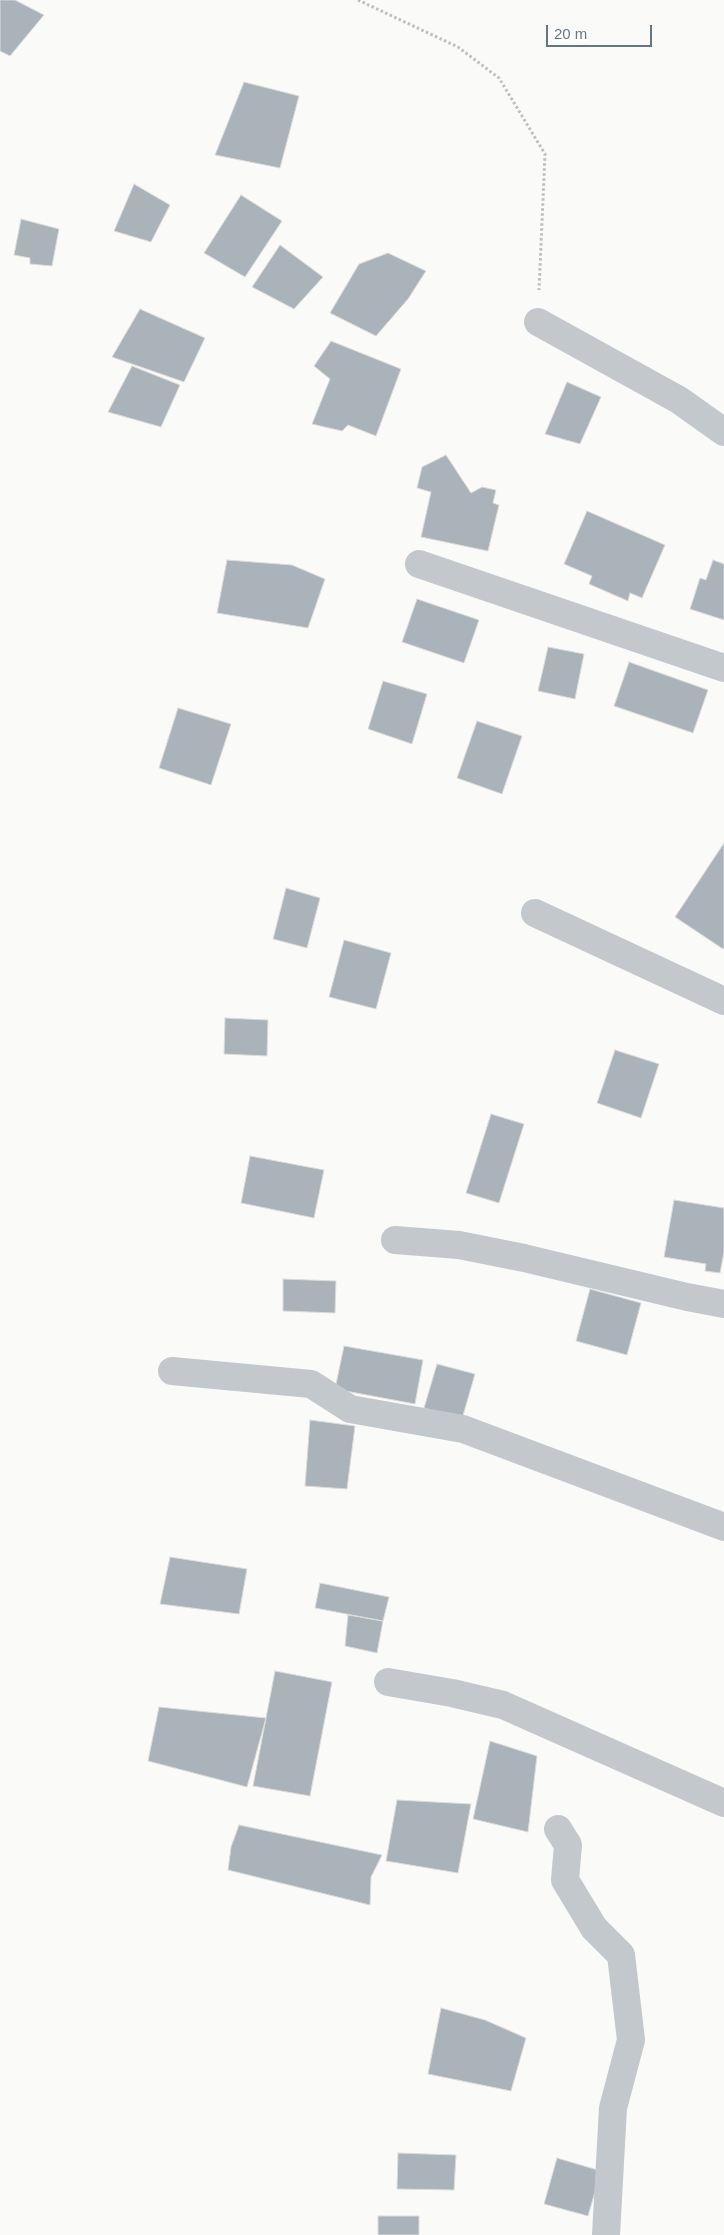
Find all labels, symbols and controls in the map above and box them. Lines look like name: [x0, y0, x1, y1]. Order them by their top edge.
scale bar: [549, 15, 655, 47]
text: 20 m: [554, 25, 587, 42]

